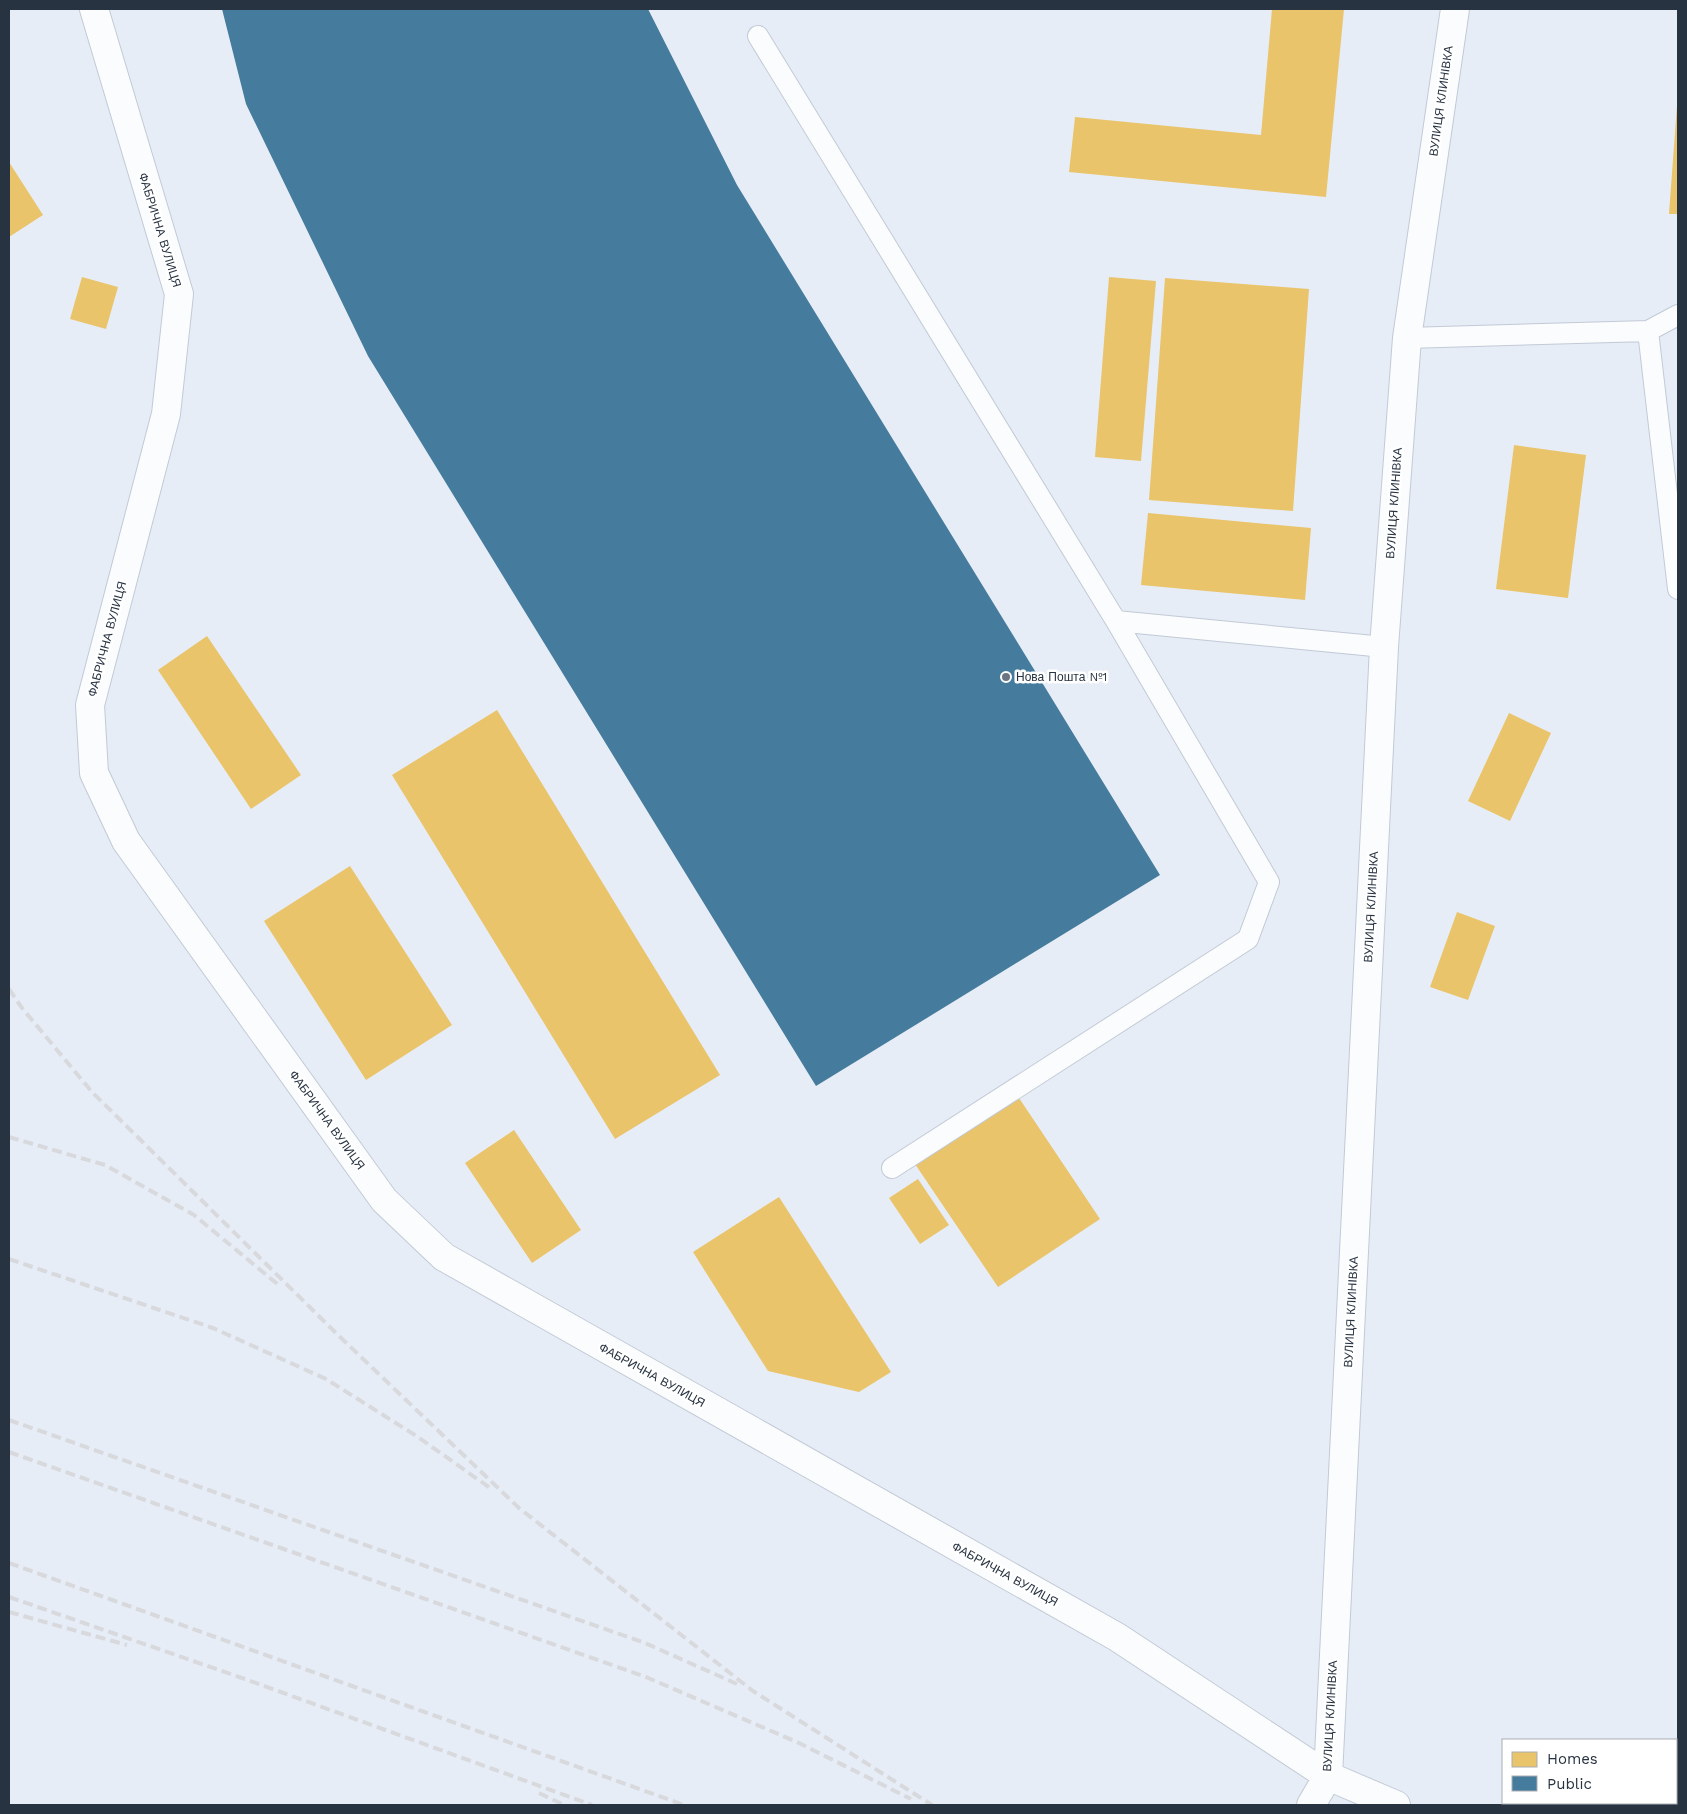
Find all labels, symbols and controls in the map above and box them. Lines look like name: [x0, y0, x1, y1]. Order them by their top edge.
street label: ВУЛИЦЯ КЛИНІВКА: [1426, 45, 1456, 157]
street label: ФАБРИЧНА ВУЛИЦЯ: [136, 171, 184, 289]
street label: ВУЛИЦЯ КЛИНІВКА: [1383, 447, 1405, 559]
street label: ФАБРИЧНА ВУЛИЦЯ: [85, 580, 129, 698]
place label: Нова Пошта №1: [1016, 670, 1107, 684]
marker: Нова Пошта №1: [1000, 671, 1012, 683]
street label: ВУЛИЦЯ КЛИНІВКА: [1361, 851, 1381, 963]
street label: ФАБРИЧНА ВУЛИЦЯ: [286, 1068, 368, 1172]
street label: ВУЛИЦЯ КЛИНІВКА: [1341, 1256, 1361, 1368]
street label: ФАБРИЧНА ВУЛИЦЯ: [597, 1340, 707, 1410]
street label: ФАБРИЧНА ВУЛИЦЯ: [950, 1539, 1060, 1609]
street label: ВУЛИЦЯ КЛИНІВКА: [1320, 1660, 1340, 1772]
legend: [1502, 1739, 1677, 1804]
text: Homes: [1547, 1750, 1598, 1768]
text: Public: [1547, 1775, 1592, 1793]

